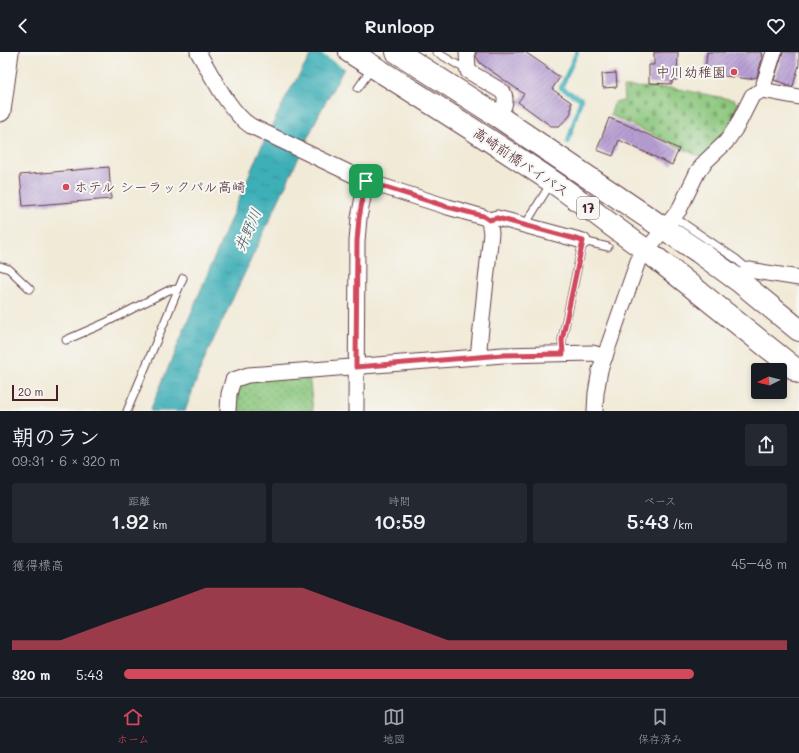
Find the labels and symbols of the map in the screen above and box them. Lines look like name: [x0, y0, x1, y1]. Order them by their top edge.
place label: 中川幼稚園: [656, 62, 726, 81]
marker: 中川幼稚園: [729, 67, 739, 77]
street label: 高崎前橋バイパス: [470, 122, 573, 201]
pin: [349, 164, 383, 198]
place label: ホテル シーラックパル高崎: [74, 177, 246, 196]
marker: ホテル シーラックパル高崎: [61, 182, 71, 192]
road number: 17: [577, 197, 599, 219]
water label: 井野川: [229, 205, 265, 254]
north arrow: [751, 363, 787, 399]
scale bar: [12, 383, 58, 402]

